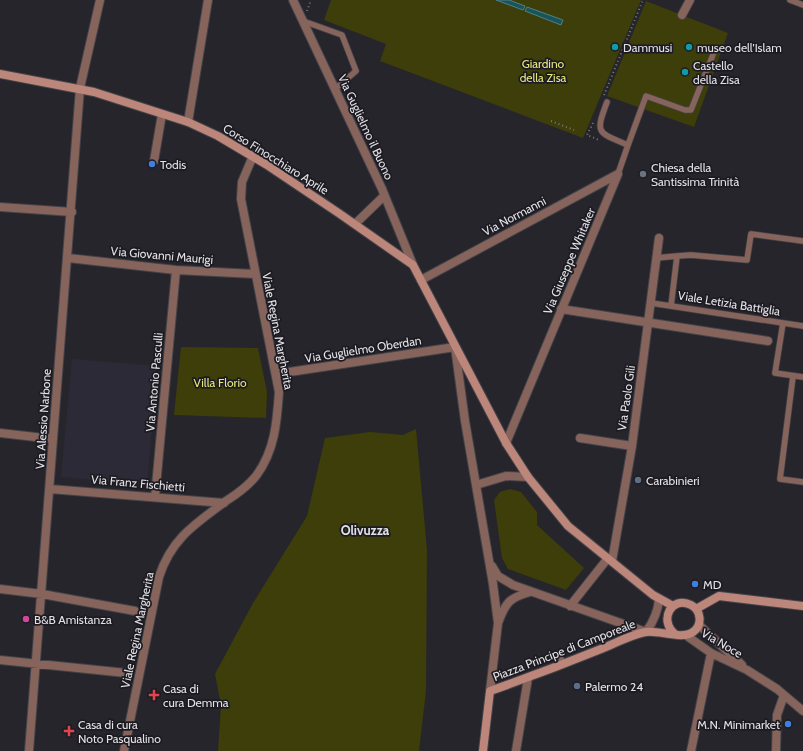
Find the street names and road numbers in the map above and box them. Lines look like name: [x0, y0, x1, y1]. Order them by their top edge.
street label: Via Guglielmo il Buono: [335, 72, 397, 182]
street label: Corso Finocchiaro Aprile: [220, 120, 332, 198]
street label: Via Normanni: [480, 193, 548, 239]
street label: Via Giuseppe Whitaker: [540, 205, 598, 317]
street label: Via Giovanni Maurigi: [110, 243, 214, 267]
street label: Viale Regina Margherita: [259, 271, 297, 391]
street label: Viale Letizia Battiglia: [677, 287, 782, 319]
street label: Via Antonio Pasculli: [142, 332, 166, 432]
street label: Via Guglielmo Oberdan: [304, 332, 423, 366]
street label: Via Paolo Gili: [614, 364, 638, 432]
street label: Via Alessio Narbone: [32, 368, 54, 470]
street label: Via Franz Fischietti: [90, 471, 186, 495]
street label: Viale Regina Margherita: [117, 570, 157, 690]
street label: Piazza Principe di Camporeale: [491, 616, 637, 684]
street label: Via Noce: [699, 625, 745, 661]

